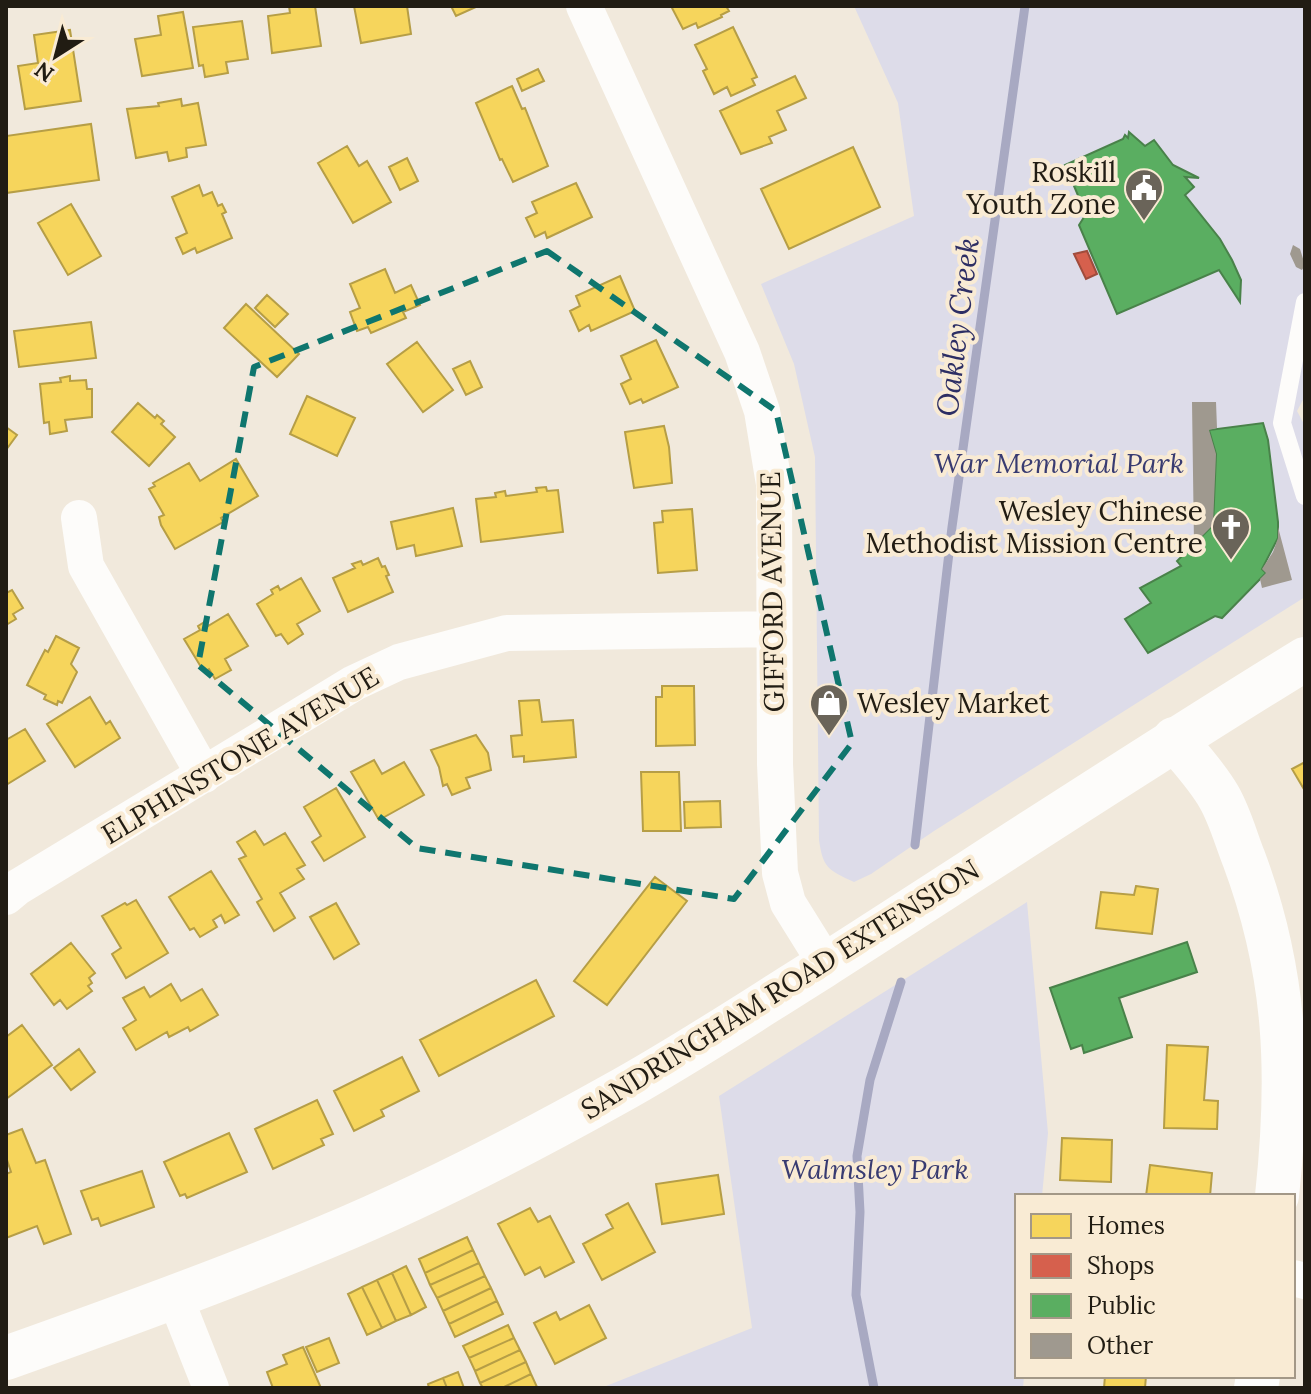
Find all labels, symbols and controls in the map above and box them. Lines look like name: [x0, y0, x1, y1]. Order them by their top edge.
north arrow: [16, 16, 96, 96]
text: N: [29, 56, 59, 89]
place label: Roskill Youth Zone: [966, 154, 1116, 222]
public building icon: Roskill Youth Zone: [1123, 167, 1165, 222]
water label: Oakley Creek: [927, 235, 987, 418]
park label: War Memorial Park: [934, 445, 1184, 481]
street label: GIFFORD AVENUE: [752, 471, 792, 713]
place label: Wesley Chinese Methodist Mission Centre: [865, 493, 1203, 561]
church icon: Wesley Chinese Methodist Mission Centre: [1210, 506, 1252, 561]
street label: ELPHINSTONE AVENUE: [95, 658, 385, 852]
shop icon: Wesley Market: [808, 682, 850, 737]
place label: Wesley Market: [857, 685, 1050, 721]
street label: SANDRINGHAM ROAD EXTENSION: [574, 851, 986, 1127]
park label: Walmsley Park: [781, 1151, 969, 1187]
legend: [1015, 1194, 1295, 1378]
text: Homes: [1087, 1210, 1165, 1241]
text: Shops: [1087, 1250, 1154, 1281]
text: Public: [1087, 1290, 1156, 1321]
text: Other: [1087, 1330, 1154, 1361]

